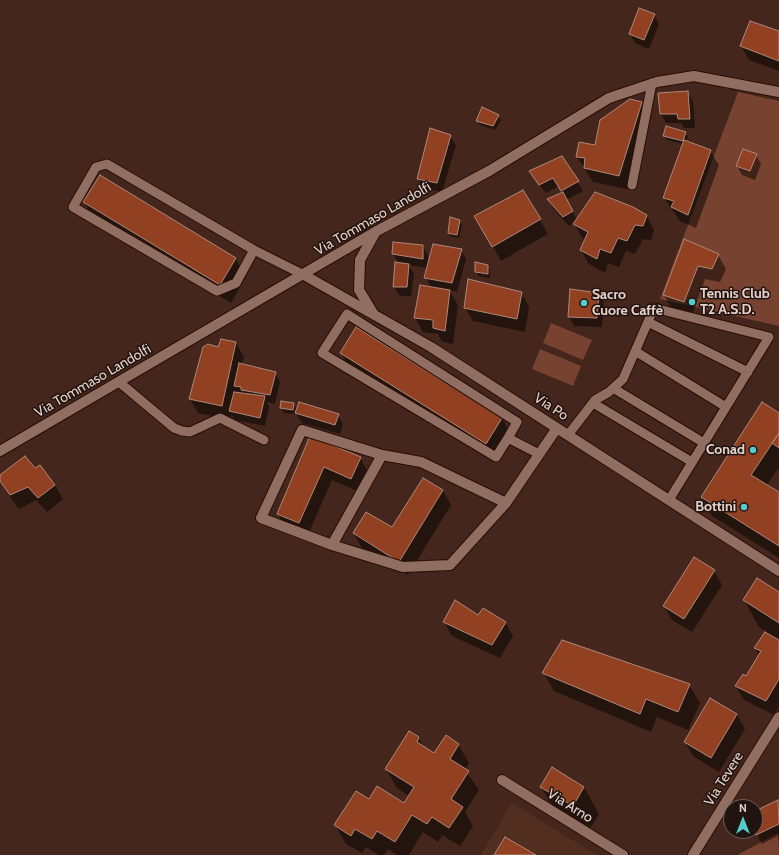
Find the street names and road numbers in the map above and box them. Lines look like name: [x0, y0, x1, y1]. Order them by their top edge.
street label: Via Tommaso Landolfi: [312, 179, 434, 259]
street label: Via Tommaso Landolfi: [32, 341, 154, 421]
street label: Via Po: [531, 390, 571, 424]
street label: Via Tevere: [701, 749, 747, 809]
street label: Via Arno: [544, 785, 596, 827]

